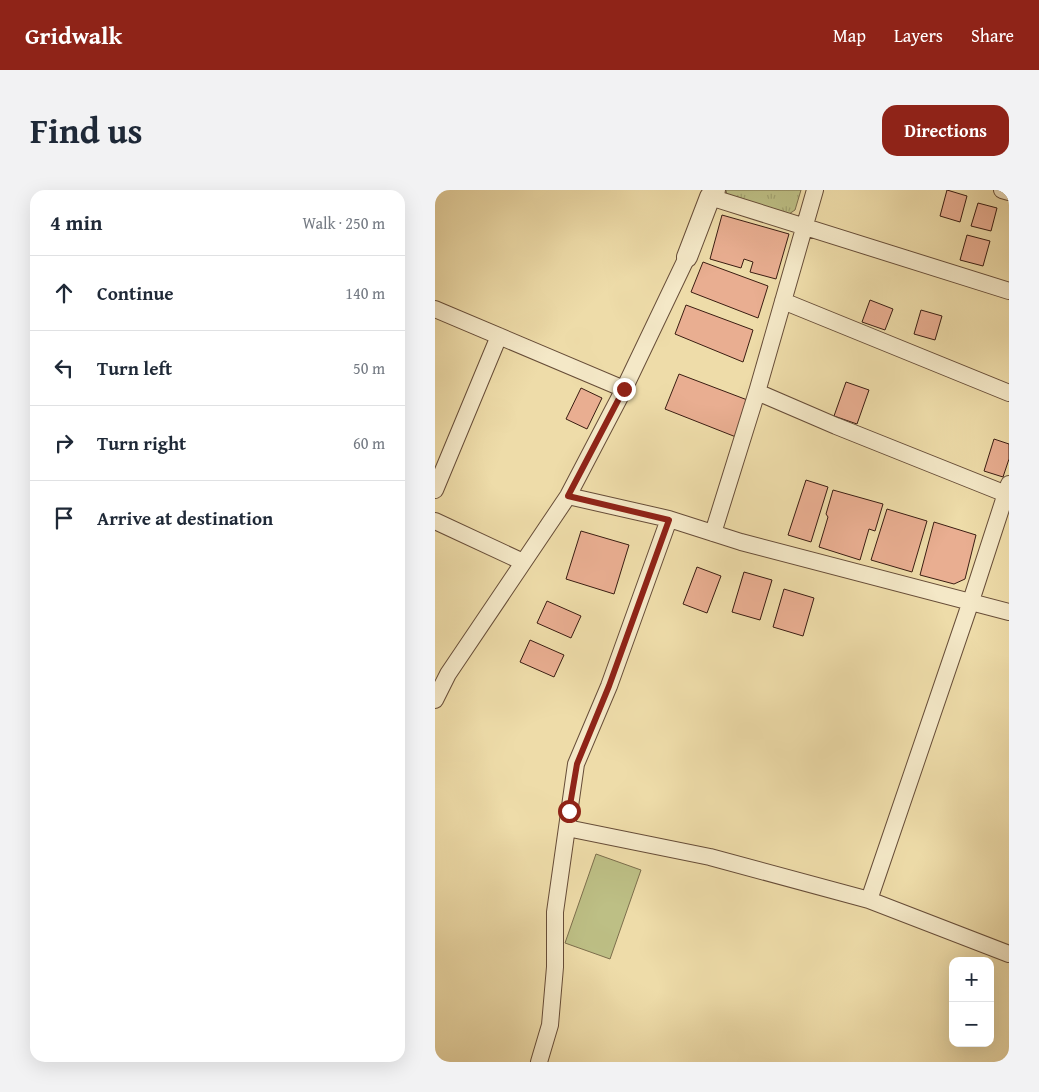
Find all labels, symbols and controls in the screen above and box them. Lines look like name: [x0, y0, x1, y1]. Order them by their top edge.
text: Gridwalk: [25, 18, 122, 53]
text: Map: [833, 22, 866, 49]
text: Layers: [894, 22, 943, 49]
text: Share: [971, 22, 1014, 49]
text: Find us: [30, 105, 143, 156]
button: Directions: [882, 105, 1009, 156]
text: 4 min: [50, 207, 102, 238]
text: Walk · 250 m: [302, 211, 385, 235]
icon: ahead: [50, 279, 78, 307]
text: Continue: [97, 279, 174, 307]
text: 140 m: [345, 281, 385, 305]
icon: left: [50, 354, 78, 382]
text: Turn left: [97, 354, 172, 382]
text: 50 m: [353, 356, 385, 380]
route end: [613, 378, 636, 401]
icon: right: [50, 429, 78, 457]
text: Turn right: [97, 429, 186, 457]
text: 60 m: [353, 431, 385, 455]
icon: arrive: [50, 504, 78, 532]
text: Arrive at destination: [97, 504, 273, 532]
route start: [558, 800, 581, 823]
map controls: [949, 957, 994, 1047]
button: +: [949, 957, 994, 1002]
button: −: [949, 1002, 994, 1047]

